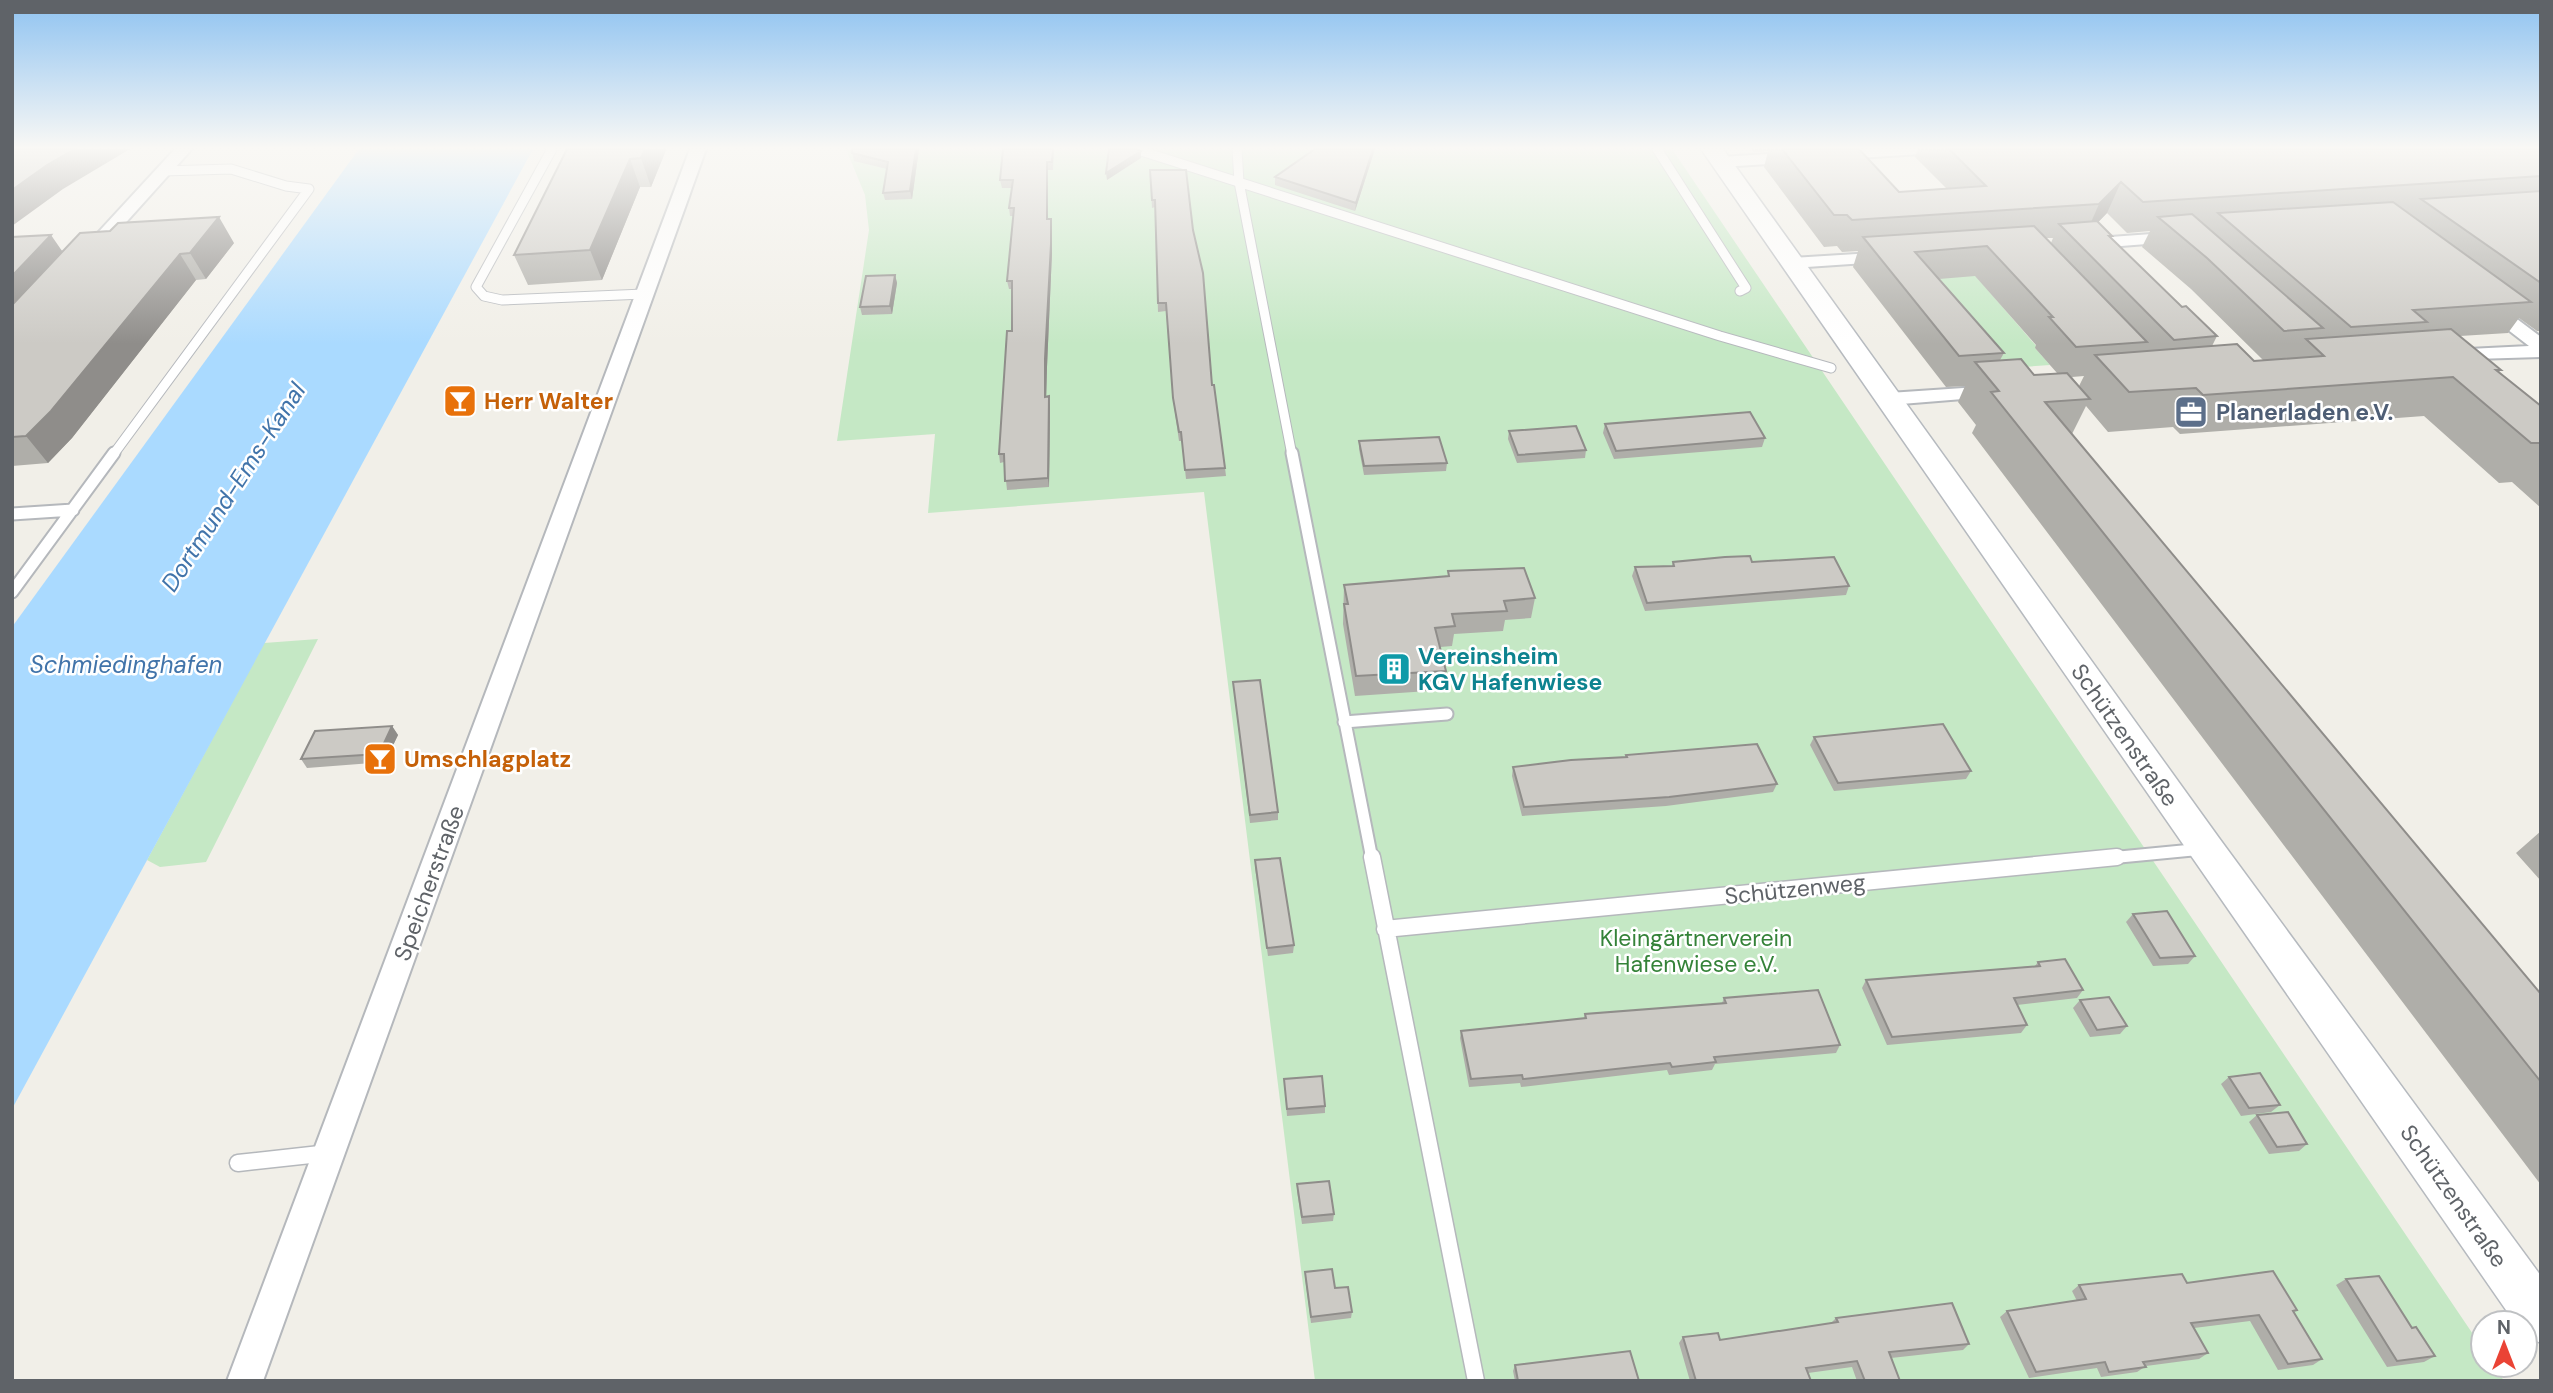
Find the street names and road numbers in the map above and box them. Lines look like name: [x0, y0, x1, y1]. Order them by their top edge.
street label: Schützenstraße: [2065, 658, 2185, 812]
street label: Speicherstraße: [387, 801, 471, 965]
street label: Schützenweg: [1723, 867, 1867, 911]
street label: Schützenstraße: [2394, 1119, 2514, 1273]

